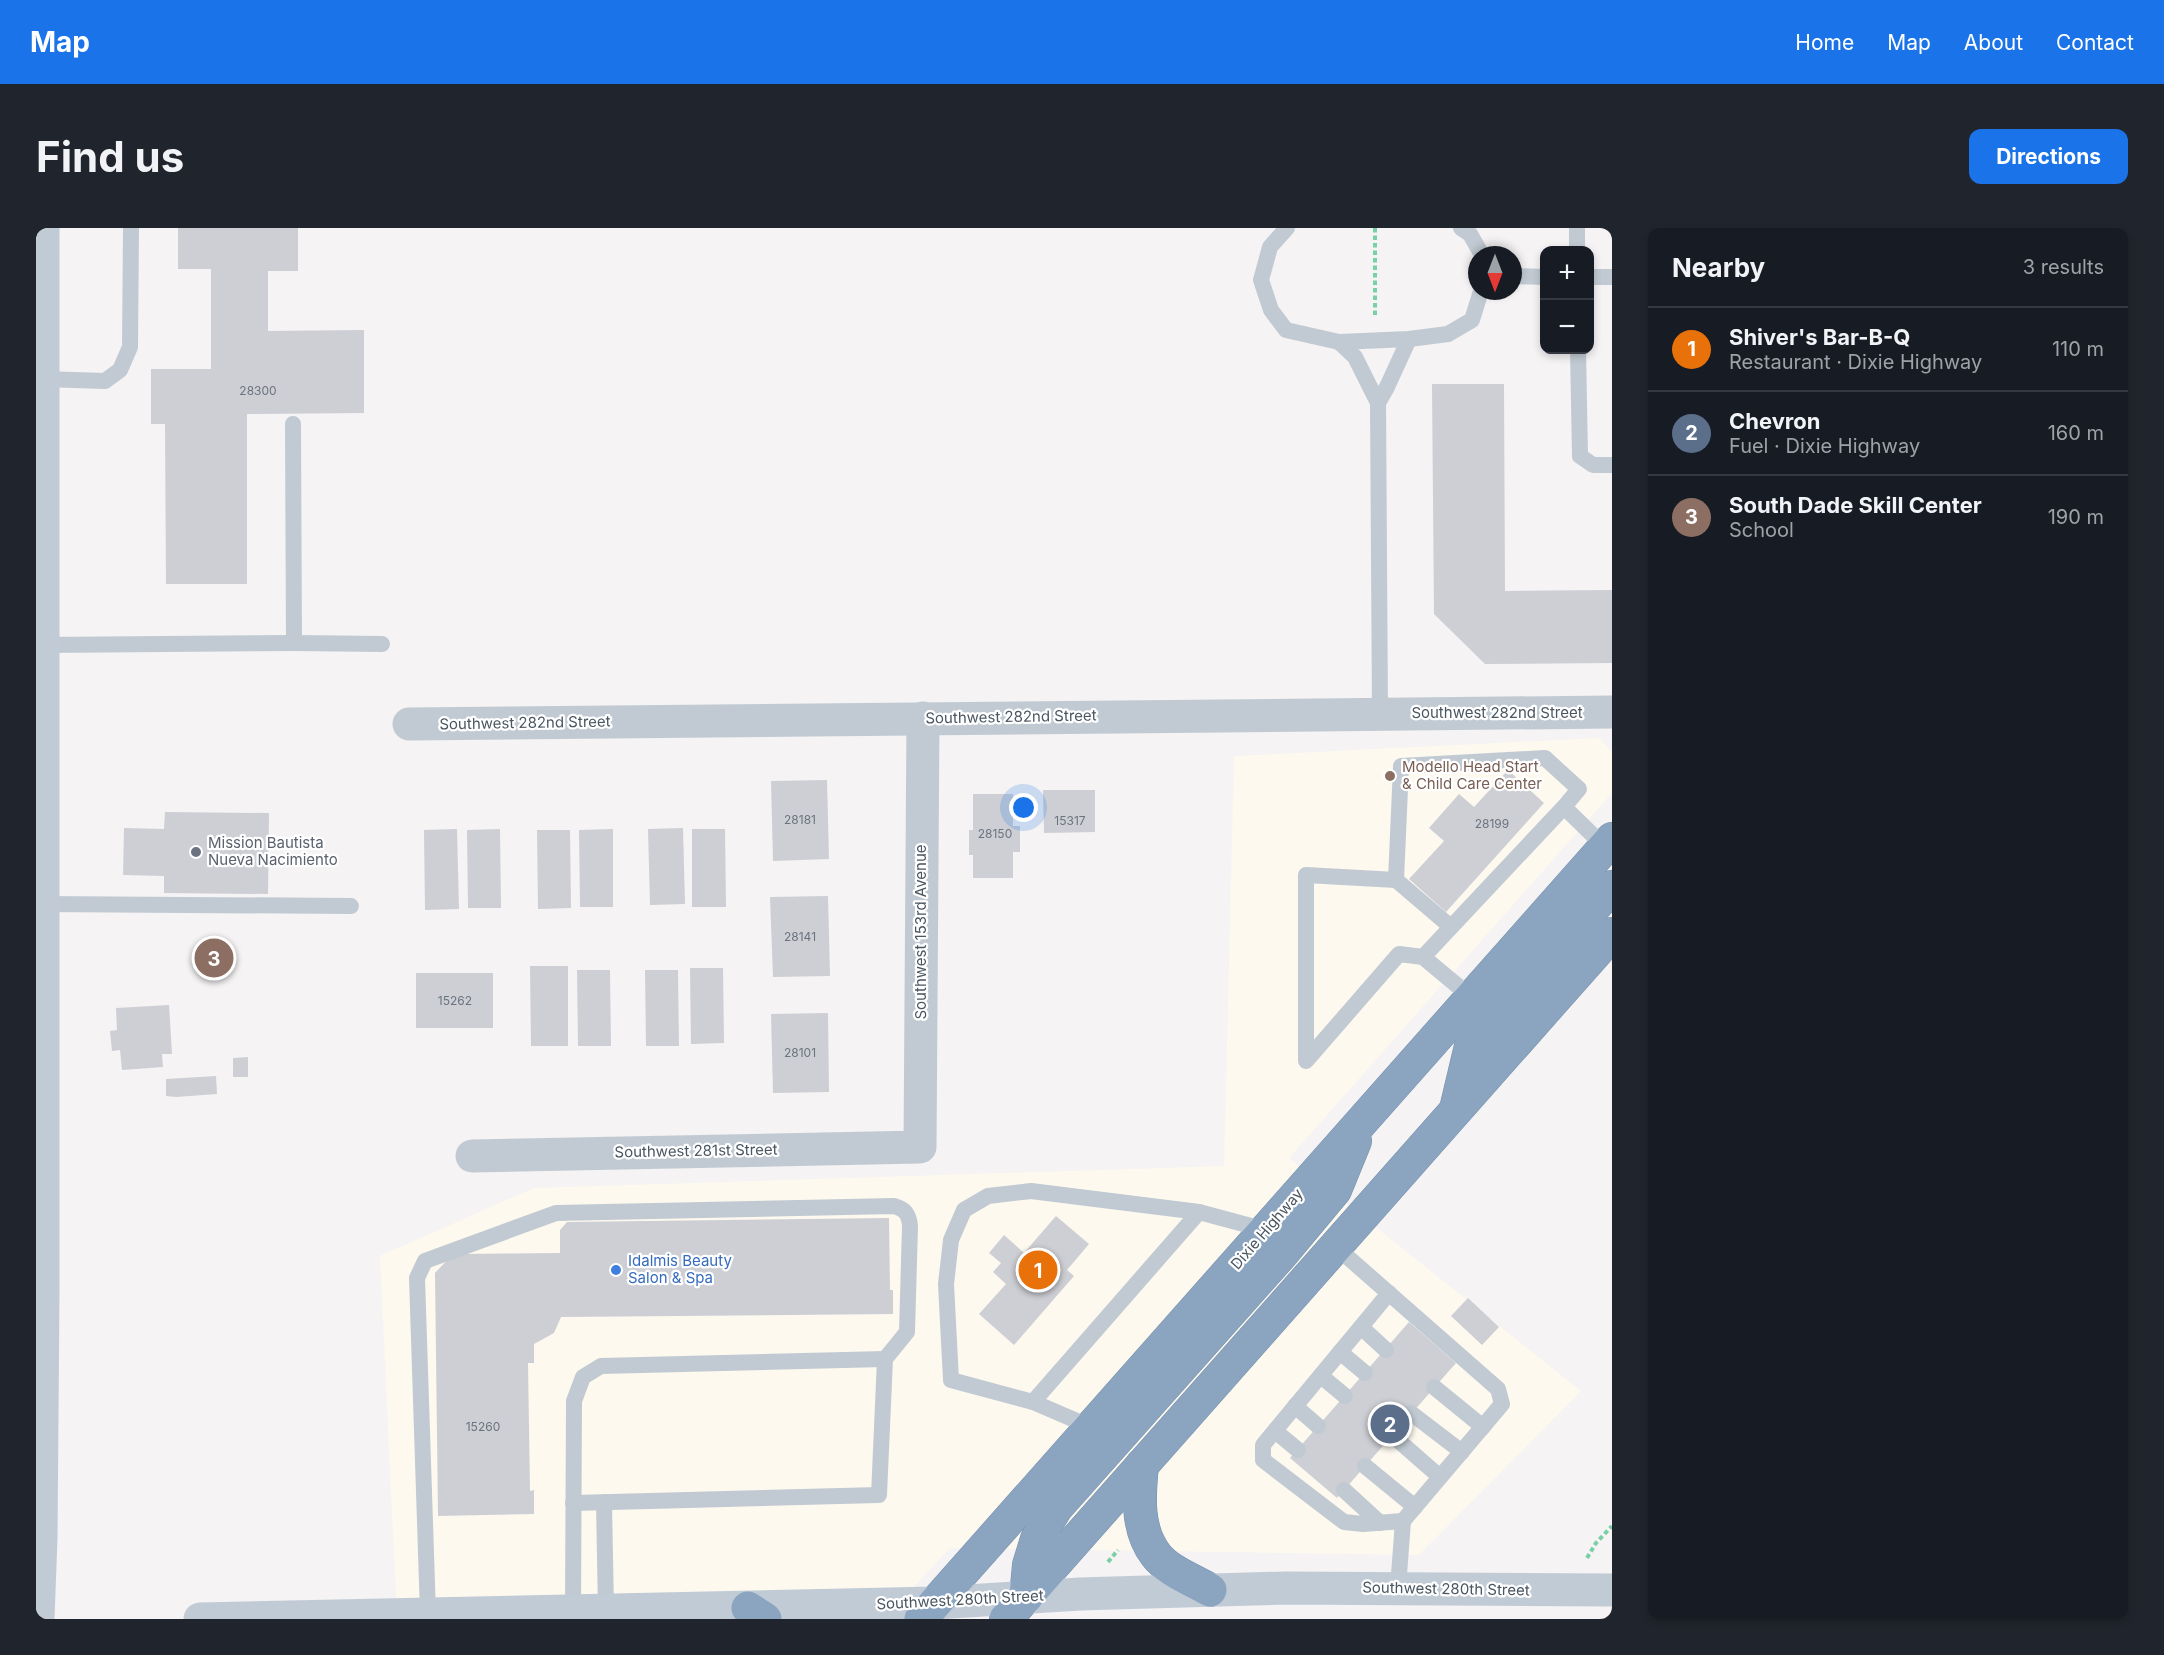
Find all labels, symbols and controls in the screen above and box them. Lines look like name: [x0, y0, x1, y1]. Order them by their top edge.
text: Map: [30, 25, 90, 59]
text: Home: [1795, 30, 1854, 55]
text: Map: [1887, 30, 1931, 55]
text: About: [1964, 30, 2023, 55]
text: Contact: [2056, 30, 2134, 55]
button: Directions: [1969, 129, 2128, 184]
text: Find us: [36, 131, 184, 182]
north arrow: [1468, 246, 1522, 300]
map controls: [1540, 246, 1594, 354]
button: +: [1540, 246, 1594, 300]
text: Nearby: [1672, 252, 1765, 283]
text: 3 results: [2023, 255, 2104, 279]
button: −: [1540, 300, 1594, 354]
text: Shiver's Bar-B-Q: [1729, 324, 1910, 350]
text: 1: [1687, 337, 1696, 361]
text: 110 m: [2052, 337, 2104, 361]
text: Restaurant · Dixie Highway: [1729, 350, 1982, 374]
house number: 28300: [239, 383, 277, 398]
text: Chevron: [1729, 408, 1820, 434]
text: 2: [1685, 421, 1698, 445]
text: 160 m: [2048, 421, 2104, 445]
text: Fuel · Dixie Highway: [1729, 434, 1920, 458]
text: South Dade Skill Center: [1729, 492, 1982, 518]
text: 3: [1685, 505, 1698, 529]
text: 190 m: [2048, 505, 2104, 529]
text: School: [1729, 518, 1794, 542]
street label: Southwest 282nd Street: [1411, 703, 1583, 722]
street label: Southwest 282nd Street: [925, 706, 1097, 727]
street label: Southwest 282nd Street: [439, 712, 611, 733]
place label: Modello Head Start & Child Care Center: [1402, 757, 1542, 793]
marker: Modello Head Start & Child Care Center: [1383, 769, 1397, 783]
your location: [1009, 793, 1038, 822]
house number: 28181: [784, 812, 816, 827]
house number: 15317: [1054, 813, 1086, 828]
house number: 28199: [1475, 816, 1509, 831]
house number: 28150: [978, 826, 1012, 841]
place label: Mission Bautista Nueva Nacimiento: [208, 833, 338, 869]
street label: Southwest 153rd Avenue: [911, 844, 930, 1020]
marker: Mission Bautista Nueva Nacimiento: [189, 845, 203, 859]
house number: 28141: [784, 929, 816, 944]
pin: 3: [194, 936, 234, 980]
house number: 15262: [438, 993, 472, 1008]
house number: 28101: [784, 1045, 816, 1060]
street label: Southwest 281st Street: [614, 1140, 778, 1161]
street label: Dixie Highway: [1226, 1184, 1307, 1273]
pin: 1: [1018, 1248, 1058, 1292]
place label: Idalmis Beauty Salon & Spa: [628, 1251, 732, 1287]
marker: Idalmis Beauty Salon & Spa: [609, 1263, 623, 1277]
pin: 2: [1370, 1402, 1410, 1446]
house number: 15260: [466, 1419, 500, 1434]
street label: Southwest 280th Street: [1362, 1578, 1530, 1599]
street label: Southwest 280th Street: [876, 1586, 1044, 1613]

